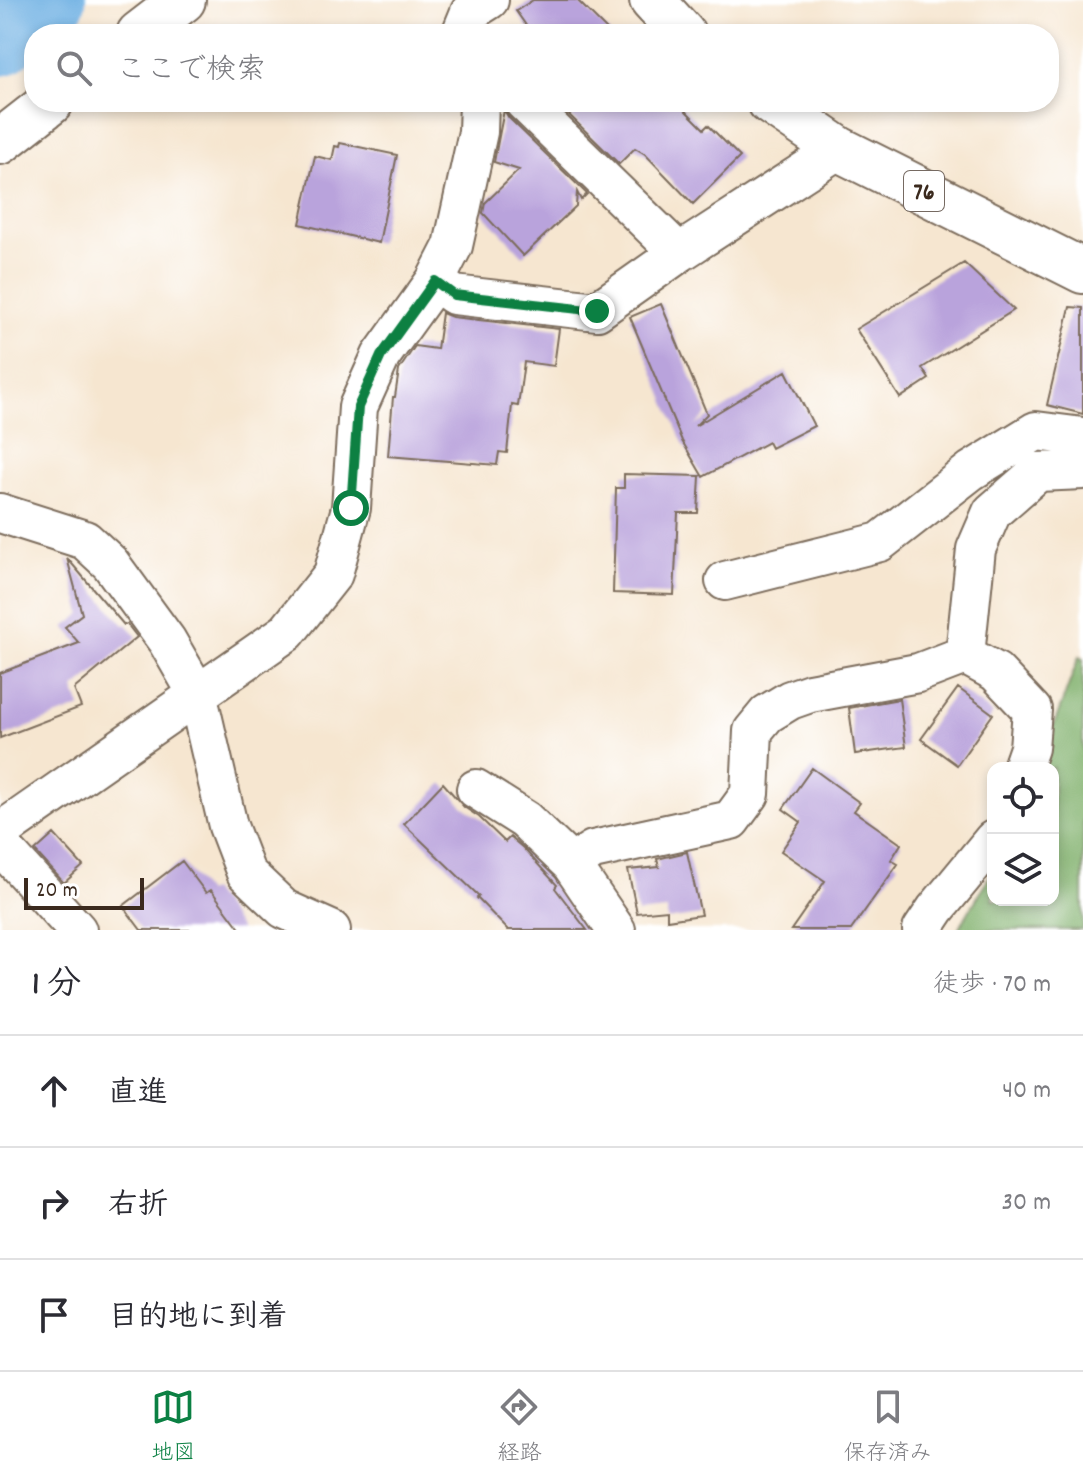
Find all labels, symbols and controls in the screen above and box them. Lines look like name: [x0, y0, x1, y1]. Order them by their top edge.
search box: [24, 24, 1059, 112]
icon: search: [52, 46, 96, 90]
text: ここで検索: [116, 51, 266, 94]
road number: 76: [904, 171, 944, 211]
route end: [579, 293, 615, 329]
route start: [333, 490, 369, 526]
map controls: [987, 762, 1059, 906]
button: locate: [987, 762, 1059, 834]
button: layers: [987, 834, 1059, 906]
scale bar: [24, 874, 144, 910]
text: 20 m: [36, 876, 78, 907]
text: 1 分: [32, 962, 81, 1011]
text: 徒歩 · 70 m: [933, 967, 1051, 1004]
icon: ahead: [32, 1069, 76, 1113]
text: 40 m: [1002, 1073, 1051, 1110]
text: 直進: [108, 1074, 168, 1117]
icon: right: [32, 1181, 76, 1225]
text: 30 m: [1001, 1185, 1051, 1222]
text: 右折: [108, 1186, 168, 1229]
icon: arrive: [32, 1293, 76, 1337]
text: 目的地に到着: [108, 1298, 288, 1341]
tab: 地図: [151, 1385, 195, 1470]
tab: 経路: [497, 1385, 542, 1470]
tab: 保存済み: [844, 1385, 932, 1470]

